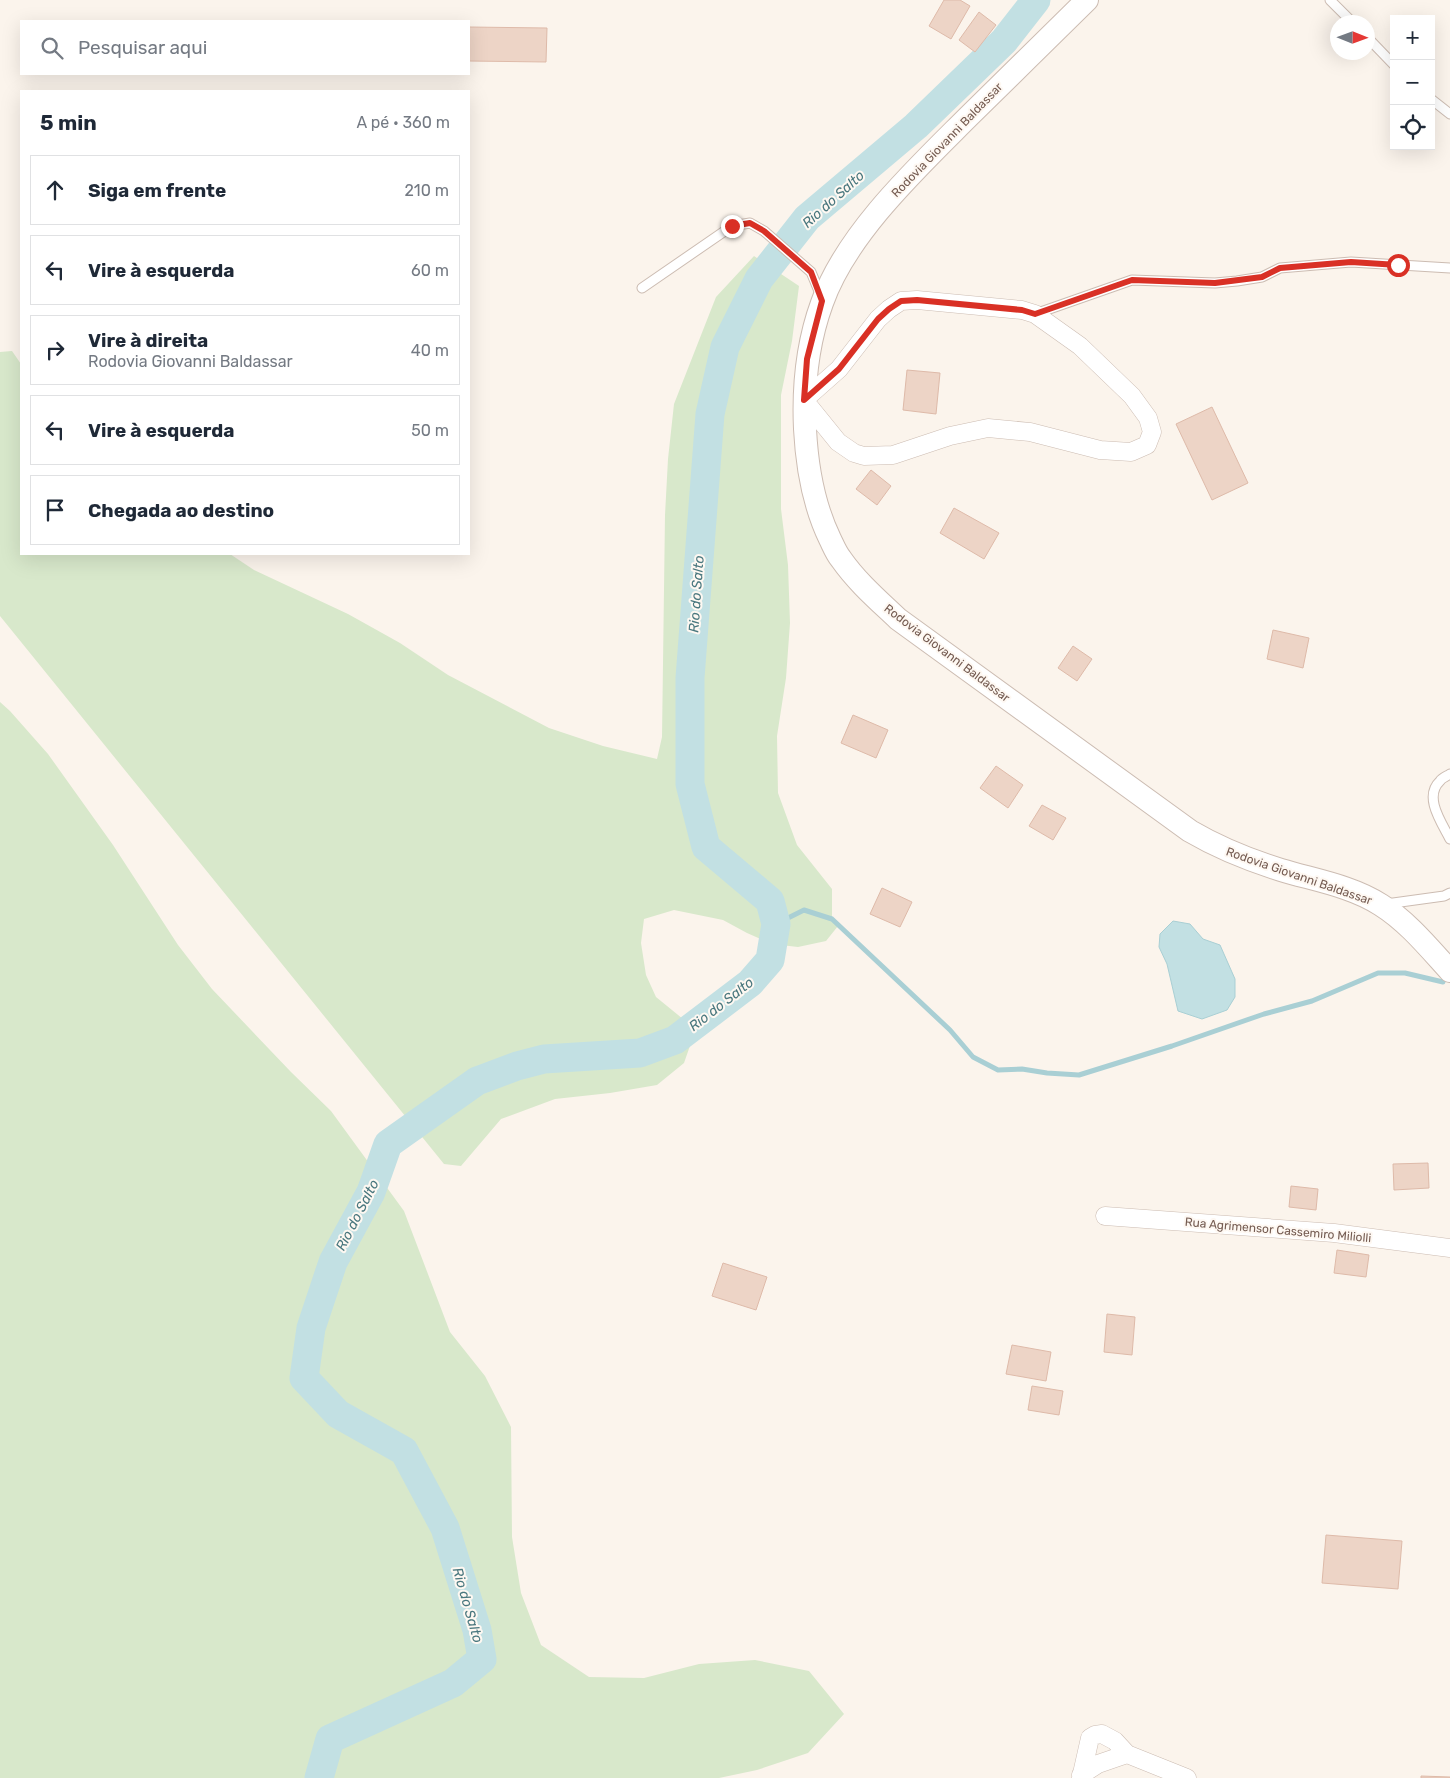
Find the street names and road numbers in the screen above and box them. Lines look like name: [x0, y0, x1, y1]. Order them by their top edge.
street label: Rodovia Giovanni Baldassar: [889, 80, 1006, 200]
street label: Rodovia Giovanni Baldassar: [881, 601, 1013, 705]
street label: Rodovia Giovanni Baldassar: [1224, 844, 1374, 908]
street label: Rua Agrimensor Cassemiro Miliolli: [1184, 1215, 1372, 1245]

